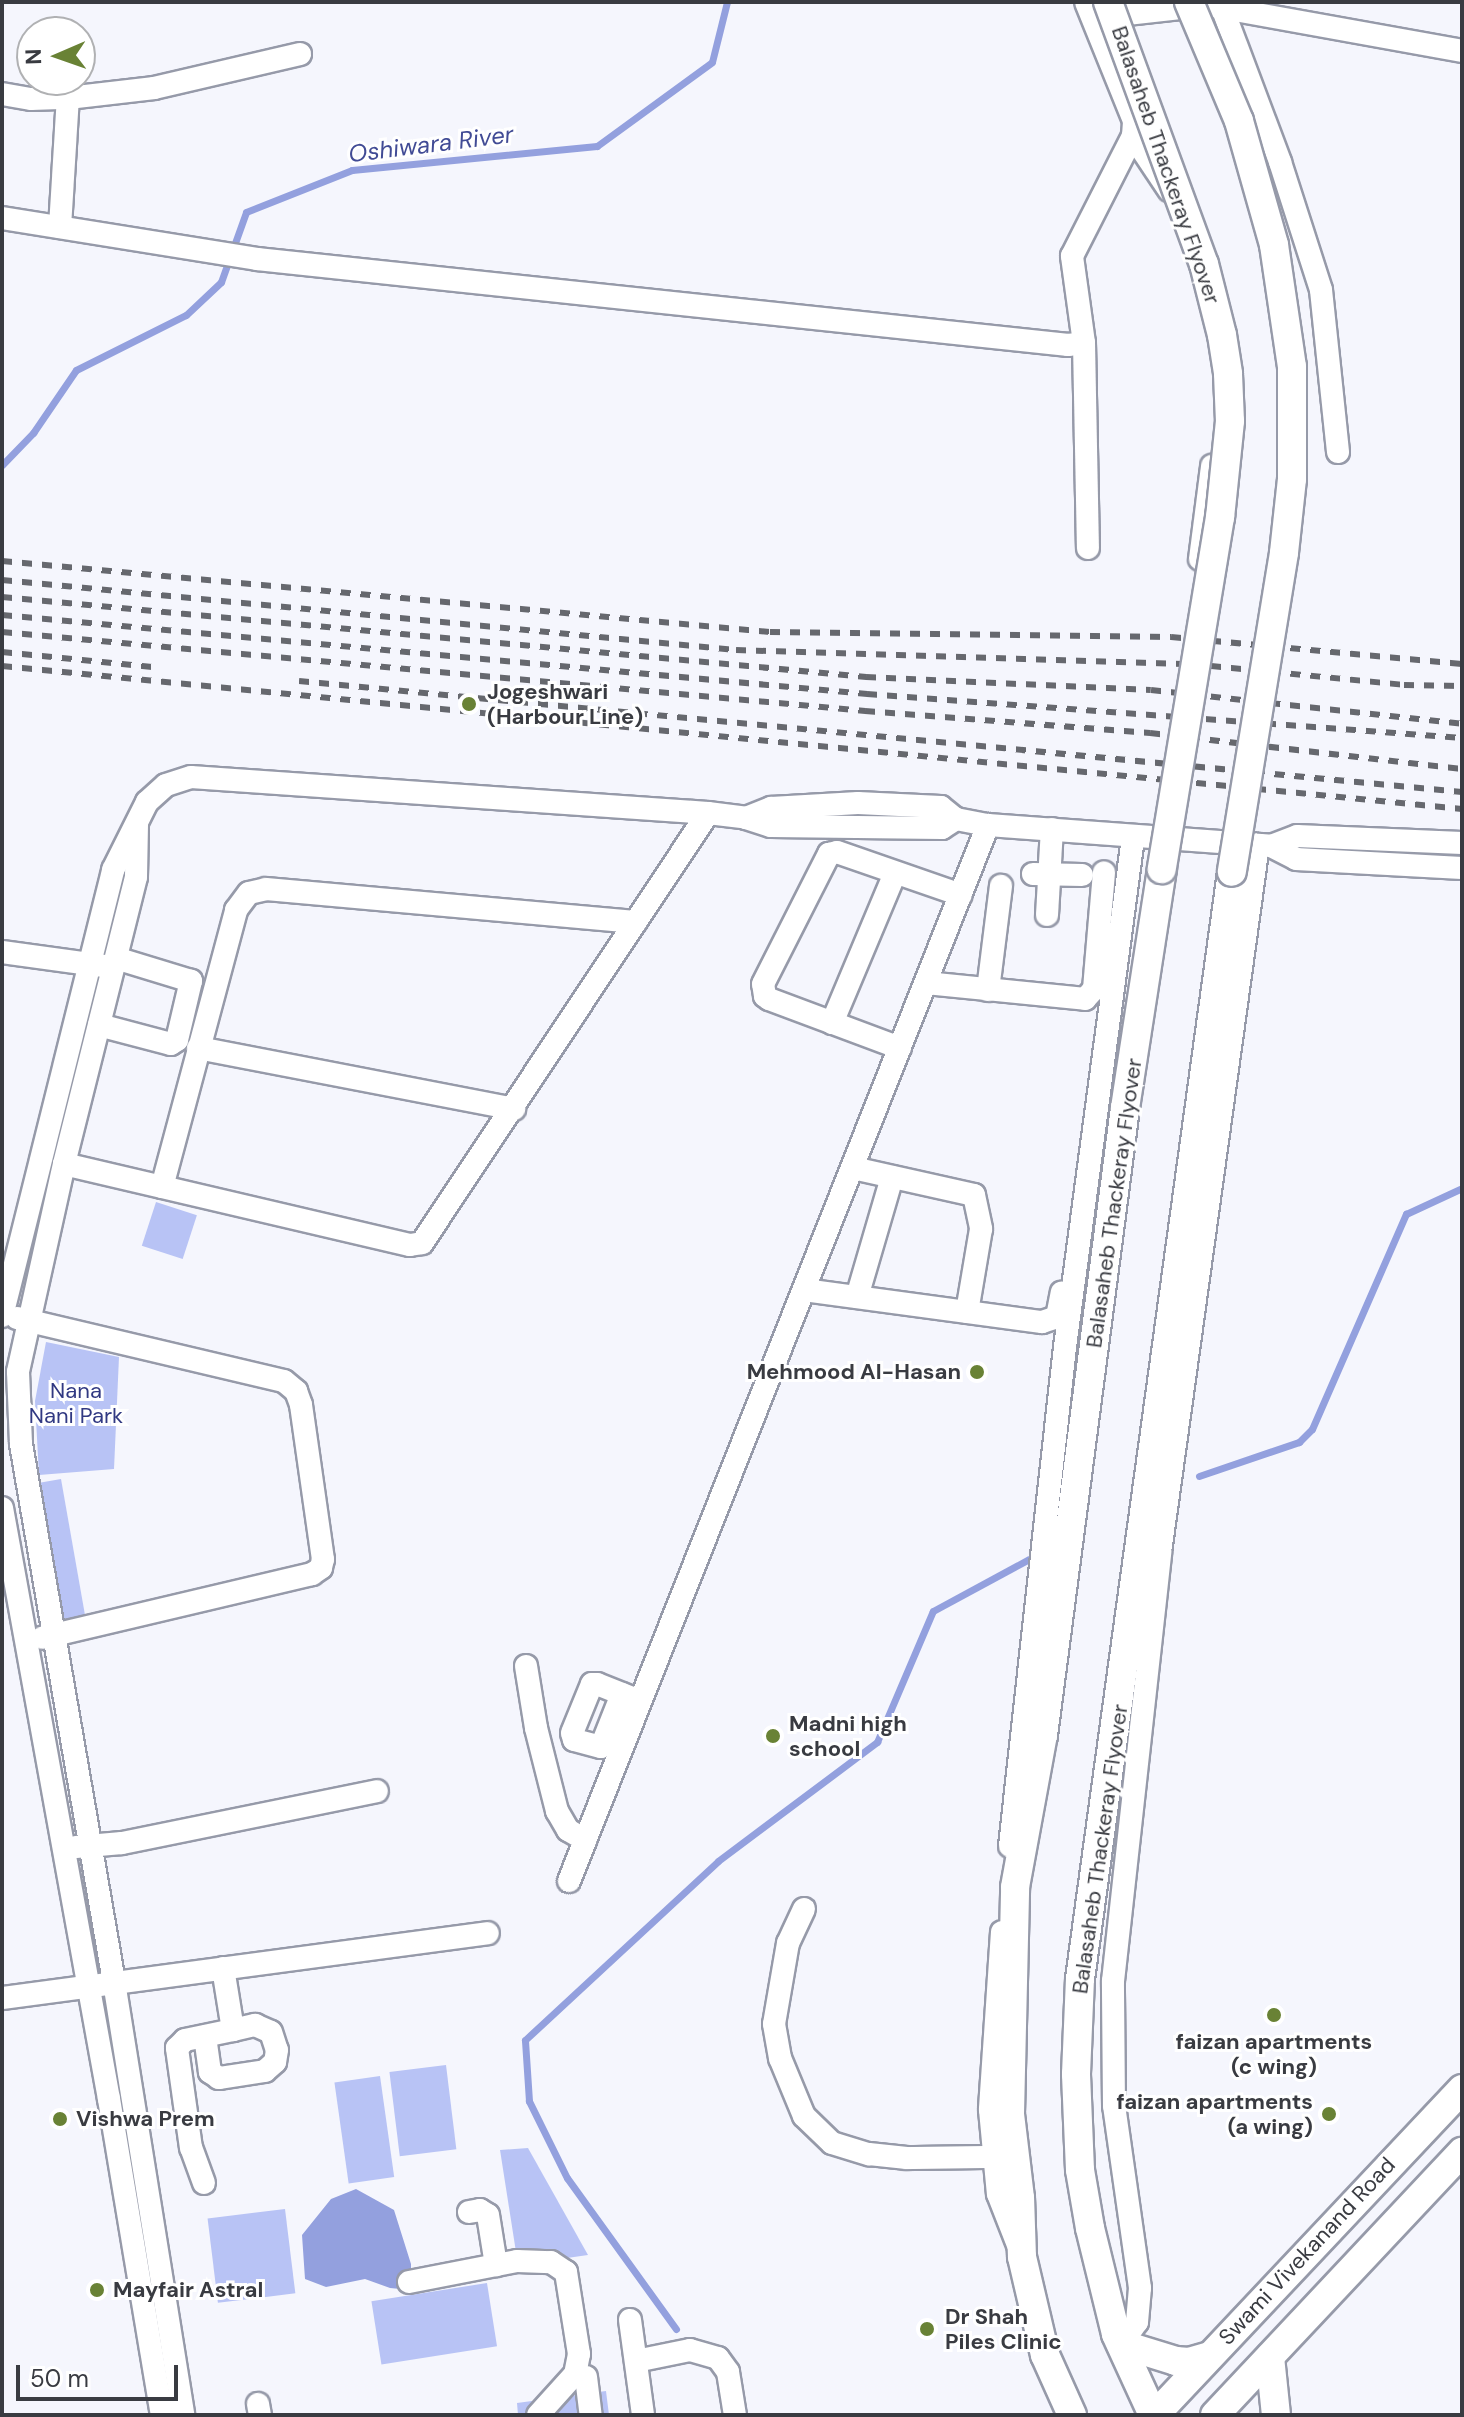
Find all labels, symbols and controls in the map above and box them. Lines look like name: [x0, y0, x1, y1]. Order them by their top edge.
north arrow: [16, 16, 96, 96]
street label: Balasaheb Thackeray Flyover: [1106, 23, 1226, 307]
text: N: [19, 48, 48, 65]
water label: Oshiwara River: [347, 120, 515, 168]
place label: Jogeshwari (Harbour Line): [487, 678, 643, 730]
marker: Jogeshwari (Harbour Line): [458, 693, 480, 715]
street label: Balasaheb Thackeray Flyover: [1081, 1057, 1147, 1349]
place label: Mehmood Al-Hasan: [747, 1359, 961, 1385]
marker: Mehmood Al-Hasan: [968, 1363, 986, 1381]
park label: Nana Nani Park: [29, 1377, 123, 1428]
street label: Balasaheb Thackeray Flyover: [1067, 1703, 1133, 1995]
place label: Madni high school: [789, 1710, 907, 1762]
marker: Madni high school: [764, 1727, 782, 1745]
marker: faizan apartments (c wing): [1265, 2006, 1283, 2024]
place label: faizan apartments (c wing): [1176, 2028, 1372, 2080]
place label: faizan apartments (a wing): [1116, 2088, 1313, 2140]
marker: faizan apartments (a wing): [1320, 2105, 1338, 2123]
place label: Vishwa Prem: [76, 2106, 215, 2132]
marker: Vishwa Prem: [51, 2110, 69, 2128]
street label: Swami Vivekanand Road: [1213, 2152, 1401, 2350]
place label: Mayfair Astral: [113, 2277, 263, 2303]
marker: Mayfair Astral: [88, 2281, 106, 2299]
place label: Dr Shah Piles Clinic: [945, 2303, 1062, 2354]
marker: Dr Shah Piles Clinic: [916, 2318, 938, 2340]
scale bar: [20, 2349, 182, 2399]
text: 50 m: [30, 2363, 89, 2394]

